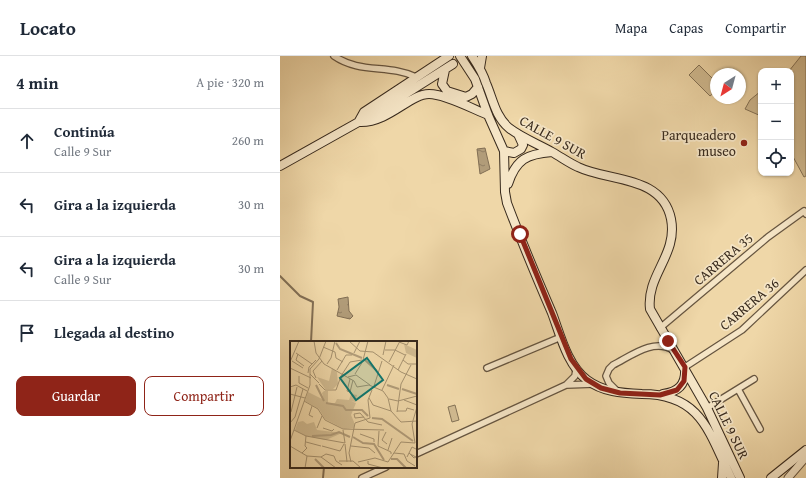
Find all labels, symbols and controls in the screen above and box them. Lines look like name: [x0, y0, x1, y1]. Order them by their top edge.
text: Locato: [20, 14, 76, 42]
text: Mapa: [615, 18, 647, 38]
text: Capas: [669, 18, 703, 38]
text: Compartir: [725, 18, 786, 38]
north arrow: [710, 68, 746, 104]
map controls: [758, 68, 794, 176]
button: +: [758, 68, 794, 104]
text: 4 min: [16, 70, 58, 95]
text: A pie · 320 m: [196, 73, 264, 92]
button: −: [758, 104, 794, 140]
street label: CALLE 9 SUR: [516, 110, 591, 164]
text: Continúa: [54, 121, 115, 142]
place label: Parqueadero museo: [661, 125, 736, 161]
icon: ahead: [16, 130, 38, 152]
text: 260 m: [232, 131, 264, 150]
marker: Parqueadero museo: [739, 138, 749, 148]
button: locate: [758, 140, 794, 176]
text: Calle 9 Sur: [54, 142, 111, 161]
icon: left: [16, 194, 38, 216]
text: Gira a la izquierda: [54, 194, 176, 215]
text: 30 m: [238, 195, 264, 214]
route start: [511, 225, 529, 243]
street label: CARRERA 35: [689, 228, 757, 290]
text: Gira a la izquierda: [54, 249, 176, 270]
icon: left: [16, 258, 38, 280]
text: 30 m: [238, 259, 264, 278]
text: Calle 9 Sur: [54, 270, 111, 289]
street label: CARRERA 36: [715, 273, 783, 335]
icon: arrive: [16, 322, 38, 344]
text: Llegada al destino: [54, 322, 174, 343]
route end: [659, 332, 677, 350]
inset map: [290, 341, 417, 468]
button: Guardar: [16, 376, 136, 416]
button: Compartir: [144, 376, 264, 416]
street label: CALLE 9 SUR: [704, 388, 754, 463]

